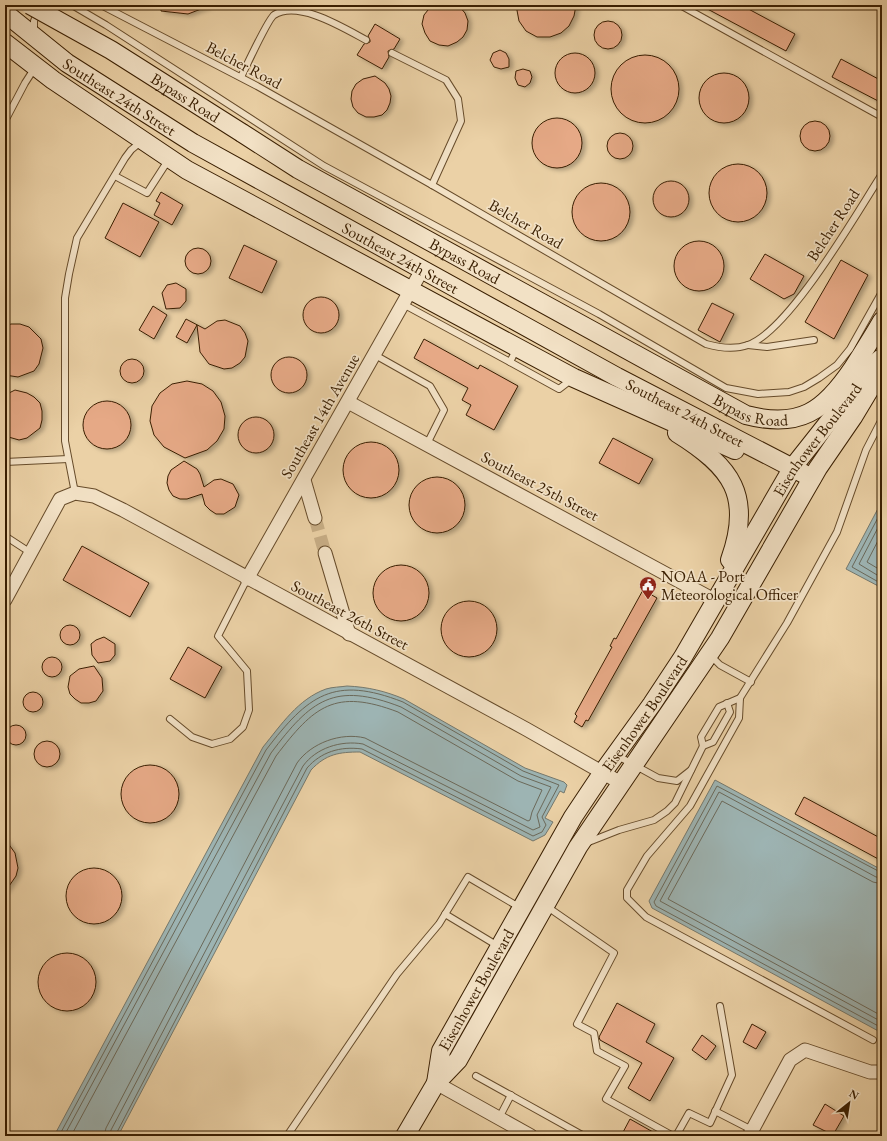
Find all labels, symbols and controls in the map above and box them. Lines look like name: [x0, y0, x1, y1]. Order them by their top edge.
street label: Belcher Road: [203, 36, 286, 94]
street label: Southeast 24th Street: [59, 53, 180, 140]
street label: Bypass Road: [147, 68, 225, 127]
street label: Belcher Road: [802, 184, 865, 265]
street label: Belcher Road: [485, 194, 568, 254]
street label: Southeast 24th Street: [339, 217, 463, 298]
street label: Bypass Road: [426, 233, 505, 289]
street label: Southeast 14th Avenue: [276, 350, 364, 482]
street label: Southeast 24th Street: [623, 373, 748, 452]
street label: Eisenhower Boulevard: [768, 378, 867, 500]
street label: Bypass Road: [710, 389, 790, 430]
street label: Southeast 25th Street: [478, 446, 602, 526]
place label: NOAA - Port Meteorological Officer: [661, 566, 799, 605]
street label: Southeast 26th Street: [288, 575, 412, 655]
public building icon: NOAA - Port Meteorological Officer: [638, 575, 658, 600]
street label: Eisenhower Boulevard: [597, 650, 692, 775]
street label: Eisenhower Boulevard: [433, 924, 519, 1054]
north arrow: [829, 1083, 869, 1123]
text: N: [847, 1086, 861, 1103]

